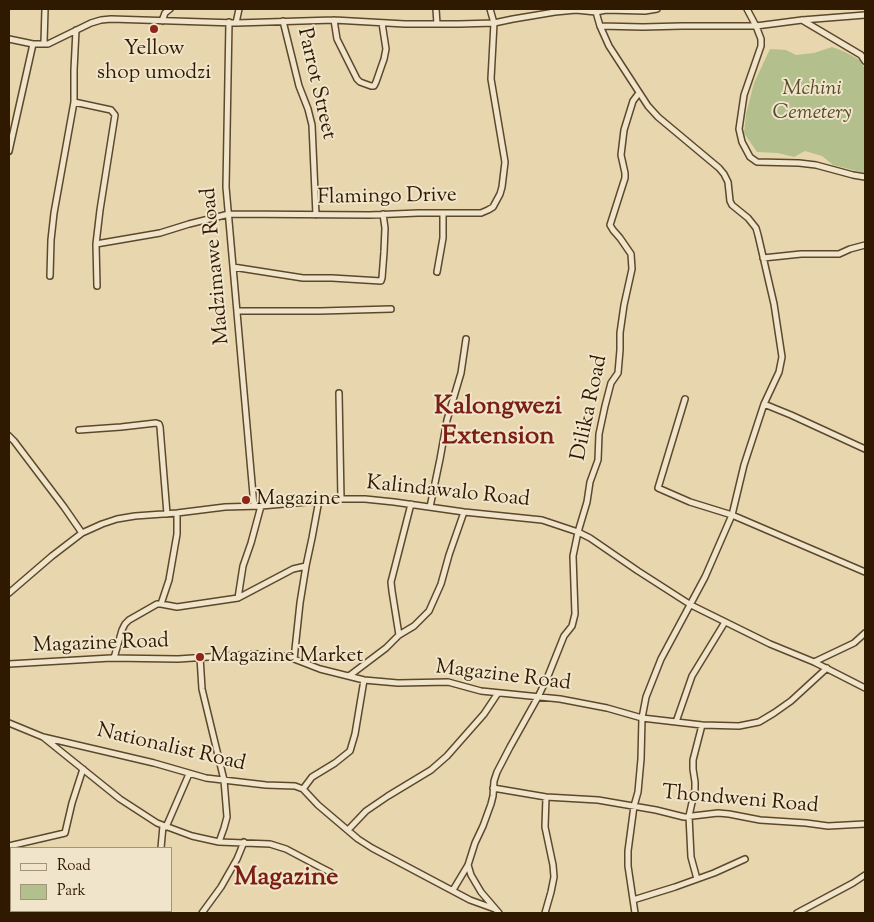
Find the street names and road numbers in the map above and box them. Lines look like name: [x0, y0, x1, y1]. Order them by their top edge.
street label: Parrot Street: [290, 26, 340, 142]
street label: Flamingo Drive: [317, 184, 457, 212]
street label: Madzimawe Road: [198, 186, 236, 346]
street label: Dilika Road: [568, 353, 614, 463]
street label: Kalindawalo Road: [365, 472, 531, 514]
street label: Magazine Road: [33, 630, 169, 660]
street label: Magazine Road: [434, 656, 572, 698]
street label: Nationalist Road: [94, 720, 248, 778]
street label: Thondweni Road: [661, 782, 819, 820]

